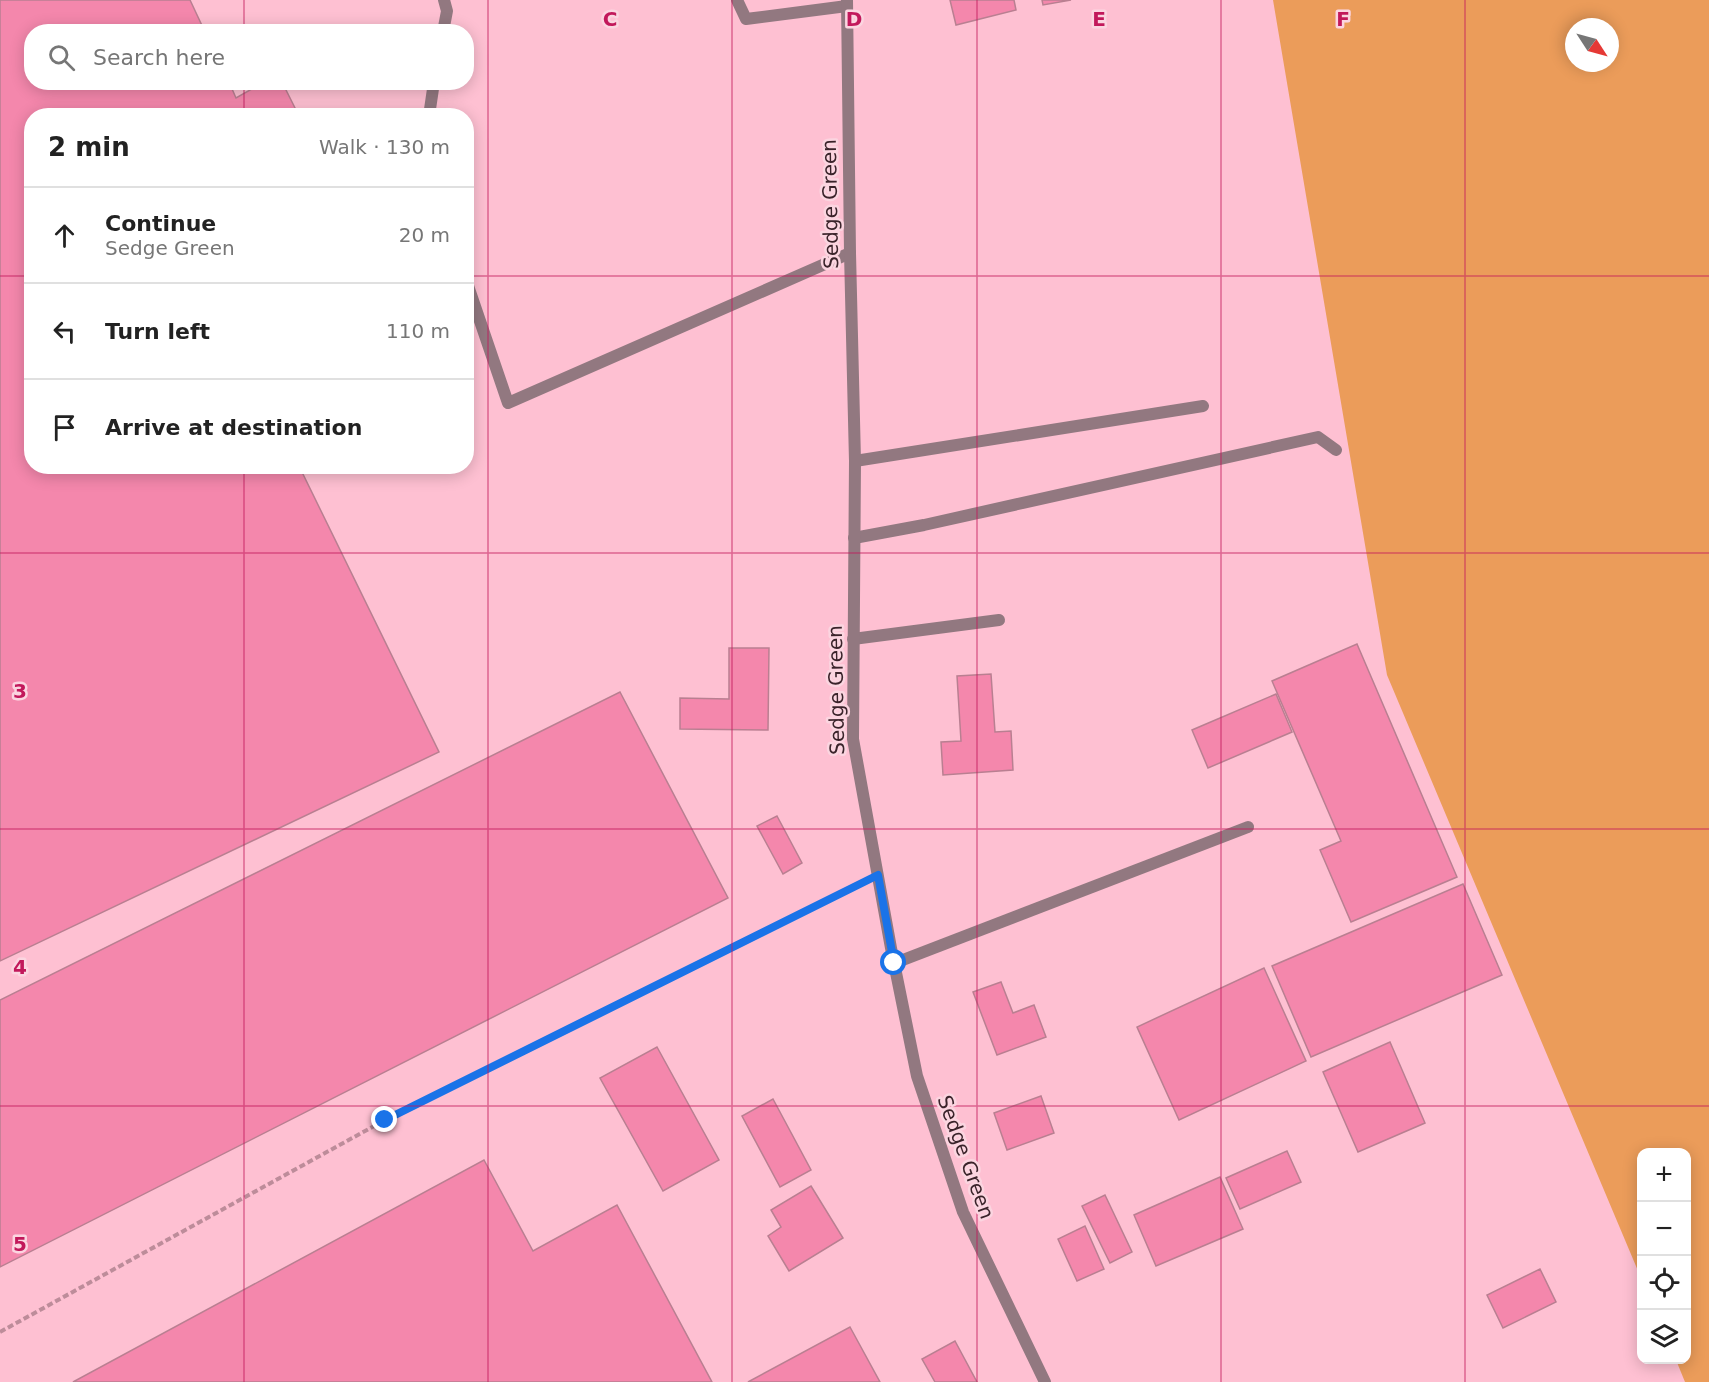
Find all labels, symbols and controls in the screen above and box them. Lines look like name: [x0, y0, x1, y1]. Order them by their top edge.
text: C: [603, 7, 617, 31]
text: D: [846, 7, 862, 31]
text: E: [1092, 7, 1106, 31]
text: F: [1336, 7, 1350, 31]
north arrow: [1565, 18, 1619, 72]
search box: [24, 24, 474, 90]
icon: search: [45, 41, 78, 74]
text: Search here: [93, 45, 225, 70]
text: 2 min: [48, 132, 130, 162]
text: Walk · 130 m: [319, 135, 450, 159]
street label: Sedge Green: [817, 139, 843, 269]
text: Continue: [105, 211, 216, 236]
icon: ahead: [48, 219, 81, 252]
text: 20 m: [399, 223, 450, 247]
text: Sedge Green: [105, 236, 235, 260]
icon: left: [48, 315, 81, 348]
text: Turn left: [105, 319, 210, 344]
text: 110 m: [386, 319, 450, 343]
icon: arrive: [48, 411, 81, 444]
text: Arrive at destination: [105, 415, 362, 440]
street label: Sedge Green: [823, 625, 849, 755]
text: 3: [13, 679, 27, 703]
route start: [880, 949, 906, 975]
text: 4: [13, 955, 27, 979]
street label: Sedge Green: [933, 1092, 999, 1222]
route end: [371, 1106, 397, 1132]
map controls: [1637, 1148, 1691, 1364]
button: +: [1637, 1148, 1691, 1202]
button: −: [1637, 1202, 1691, 1256]
text: 5: [13, 1232, 27, 1256]
button: locate: [1637, 1256, 1691, 1310]
button: layers: [1637, 1310, 1691, 1364]

